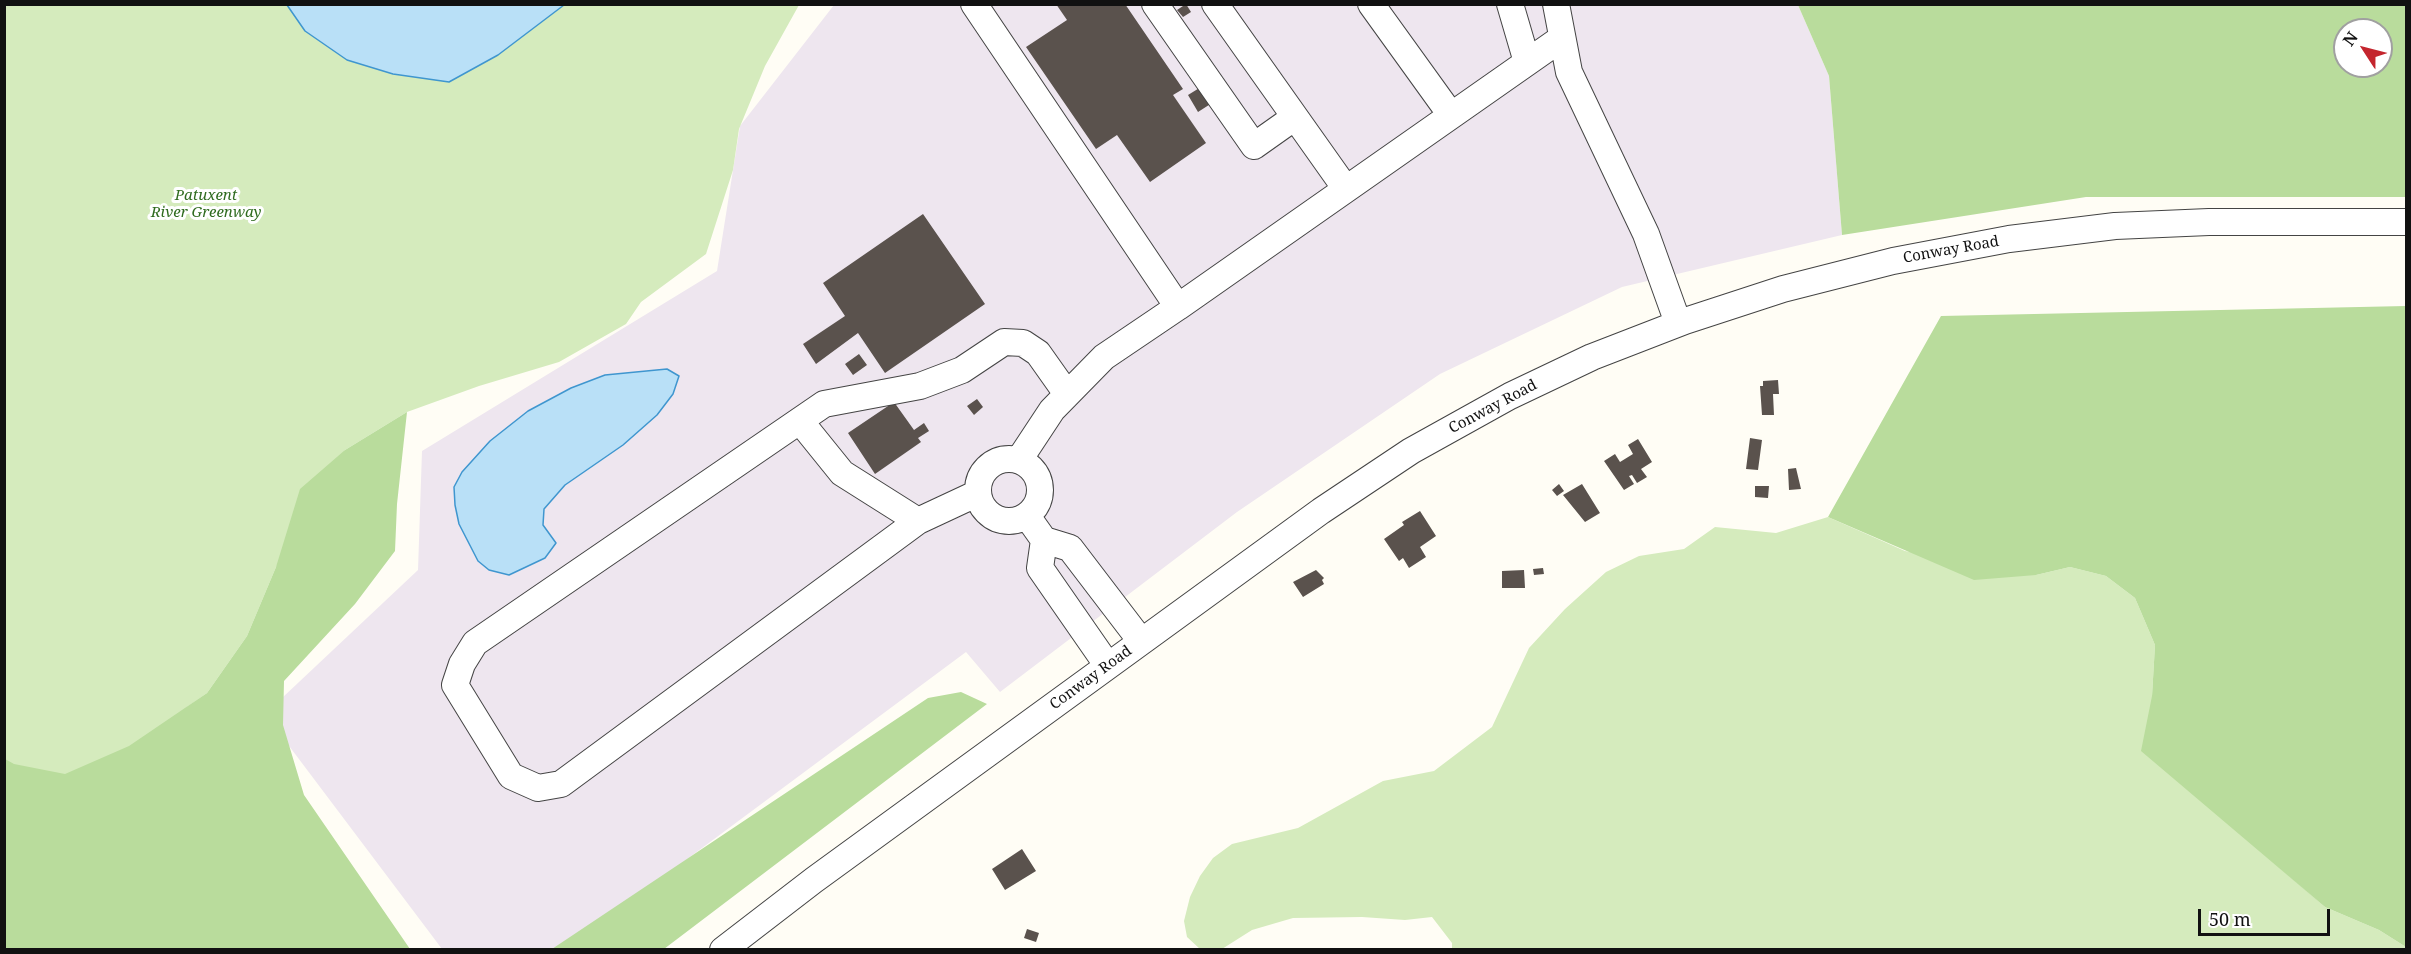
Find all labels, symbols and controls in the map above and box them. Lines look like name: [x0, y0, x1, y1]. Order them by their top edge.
north arrow: [2333, 18, 2393, 78]
text: N: [2337, 27, 2363, 50]
park label: Patuxent River Greenway: [151, 187, 261, 222]
street label: Conway Road: [1902, 233, 2000, 267]
street label: Conway Road: [1446, 376, 1540, 438]
street label: Conway Road: [1046, 642, 1136, 714]
scale bar: [2201, 897, 2333, 935]
text: 50 m: [2209, 907, 2251, 931]

